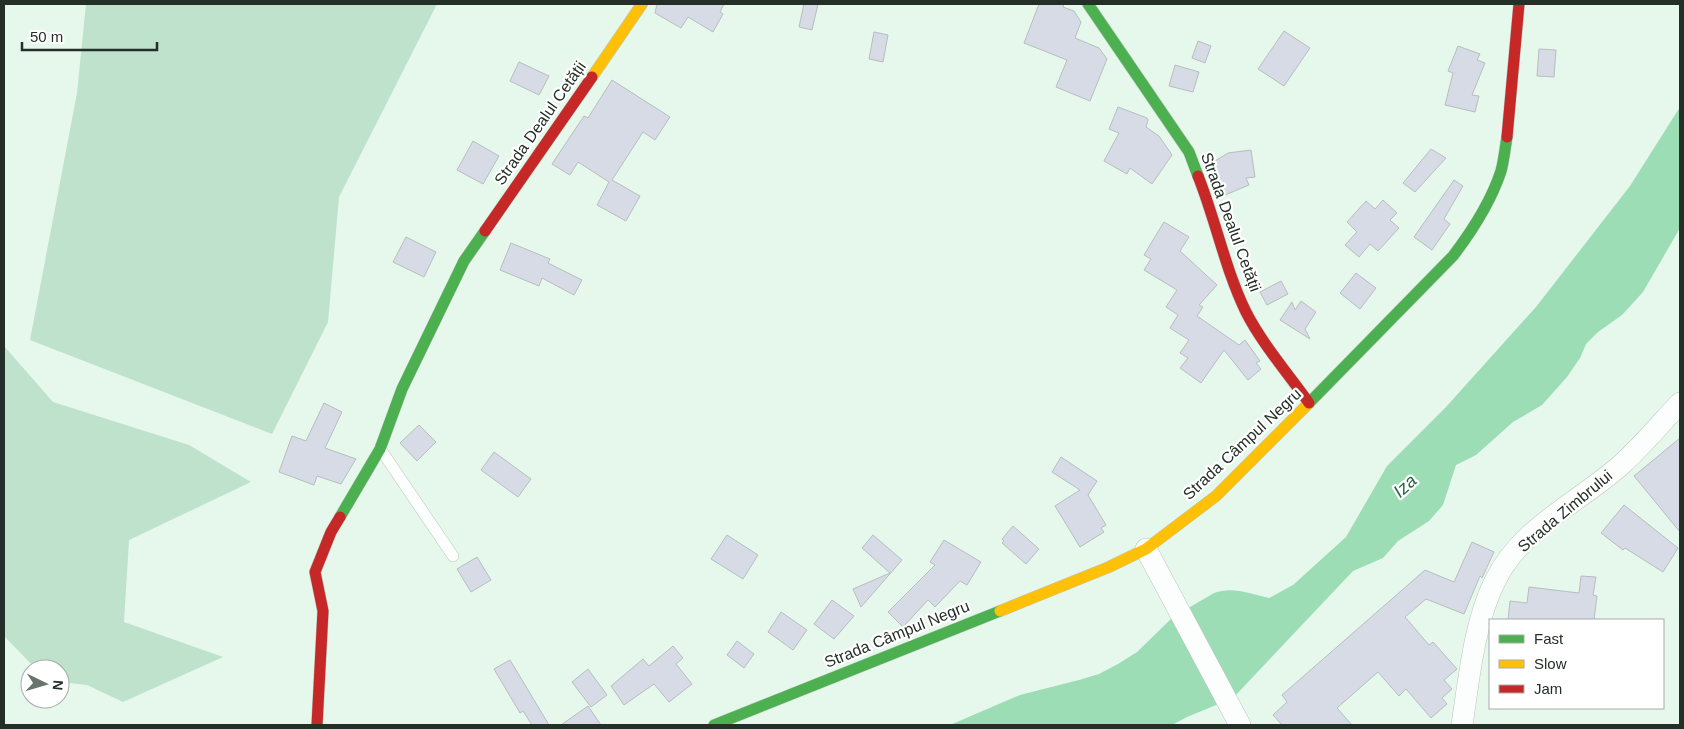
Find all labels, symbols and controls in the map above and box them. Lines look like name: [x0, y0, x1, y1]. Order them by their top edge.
scale bar: [22, 20, 158, 52]
text: 50 m: [30, 28, 63, 45]
street label: Strada Dealul Cetății: [491, 58, 589, 188]
street label: Strada Dealul Cetății: [1198, 150, 1264, 294]
street label: Strada Câmpul Negru: [1180, 385, 1304, 503]
street label: Strada Zimbrului: [1515, 467, 1615, 555]
water label: Iza: [1389, 471, 1421, 501]
street label: Strada Câmpul Negru: [822, 597, 972, 671]
legend: [1489, 619, 1664, 709]
text: Fast: [1534, 630, 1564, 647]
text: Slow: [1534, 655, 1567, 672]
north arrow: [20, 659, 70, 709]
text: N: [50, 679, 66, 691]
text: Jam: [1534, 680, 1562, 697]

